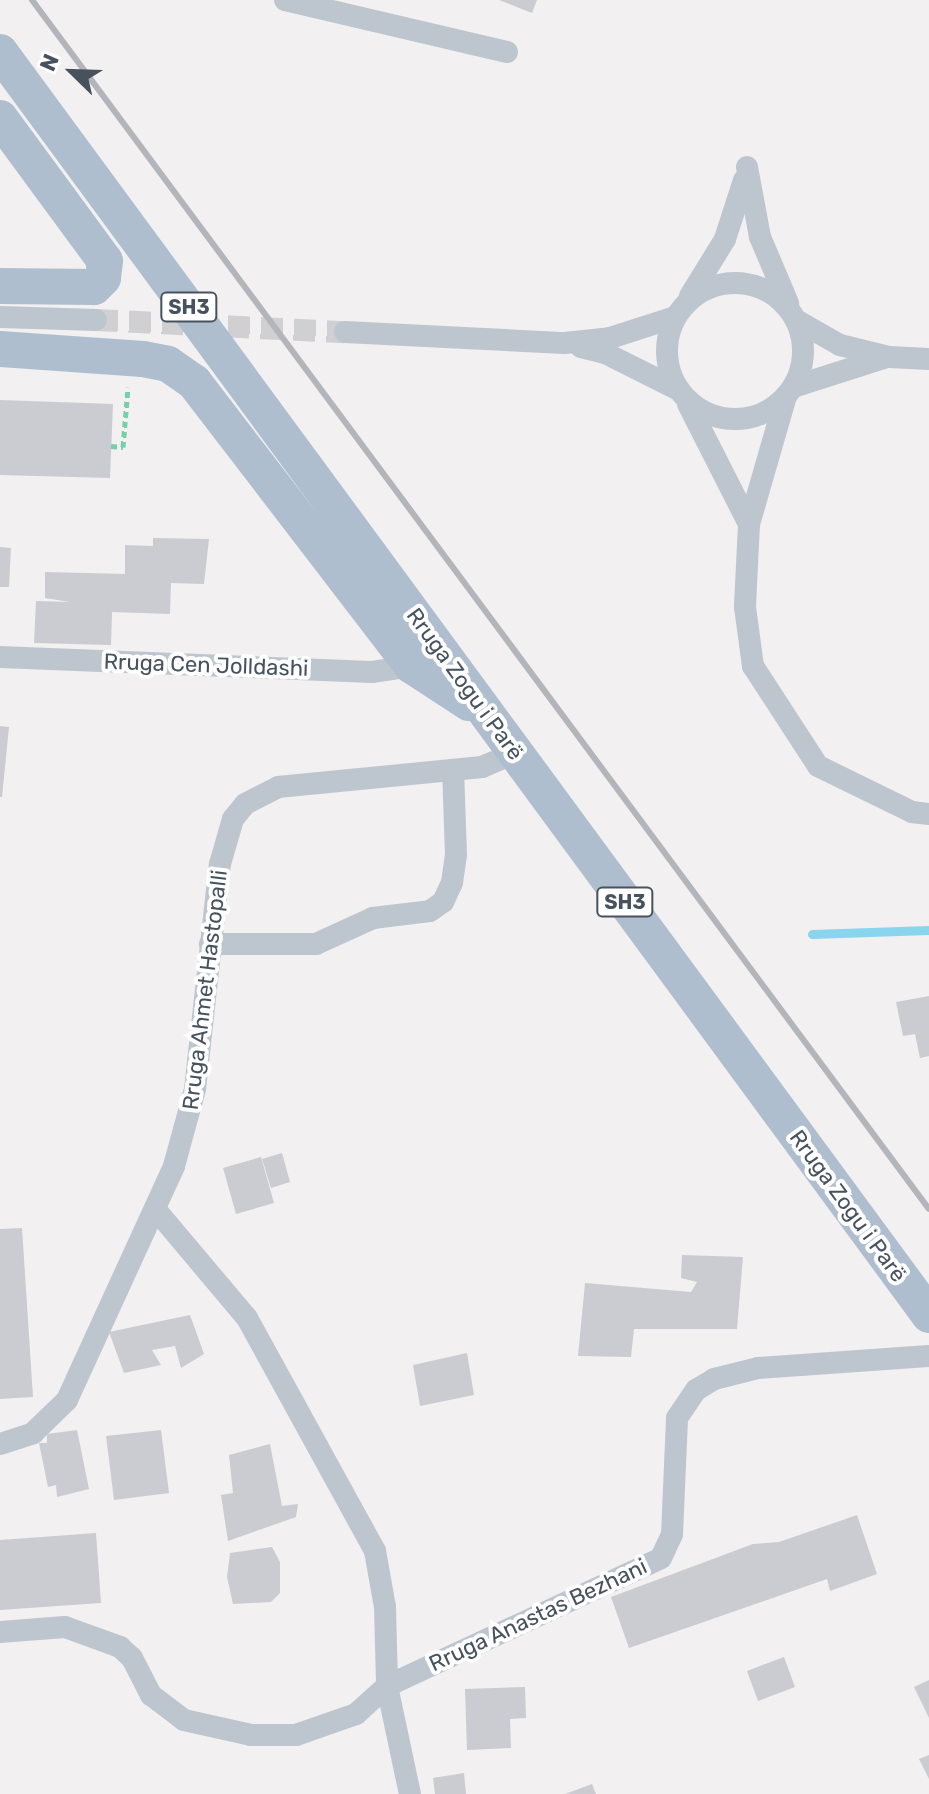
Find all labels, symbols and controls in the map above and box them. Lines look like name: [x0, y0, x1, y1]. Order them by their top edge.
north arrow: [32, 32, 112, 112]
text: N: [34, 50, 65, 75]
road number: SH3: [159, 291, 219, 323]
street label: Rruga Zogu i Parë: [401, 603, 529, 765]
street label: Rruga Cen Jolldashi: [103, 648, 309, 682]
street label: Rruga Ahmet Hastopalli: [177, 868, 233, 1112]
road number: SH3: [595, 886, 655, 918]
street label: Rruga Zogu i Parë: [784, 1125, 912, 1287]
street label: Rruga Anastas Bezhani: [425, 1553, 651, 1677]

